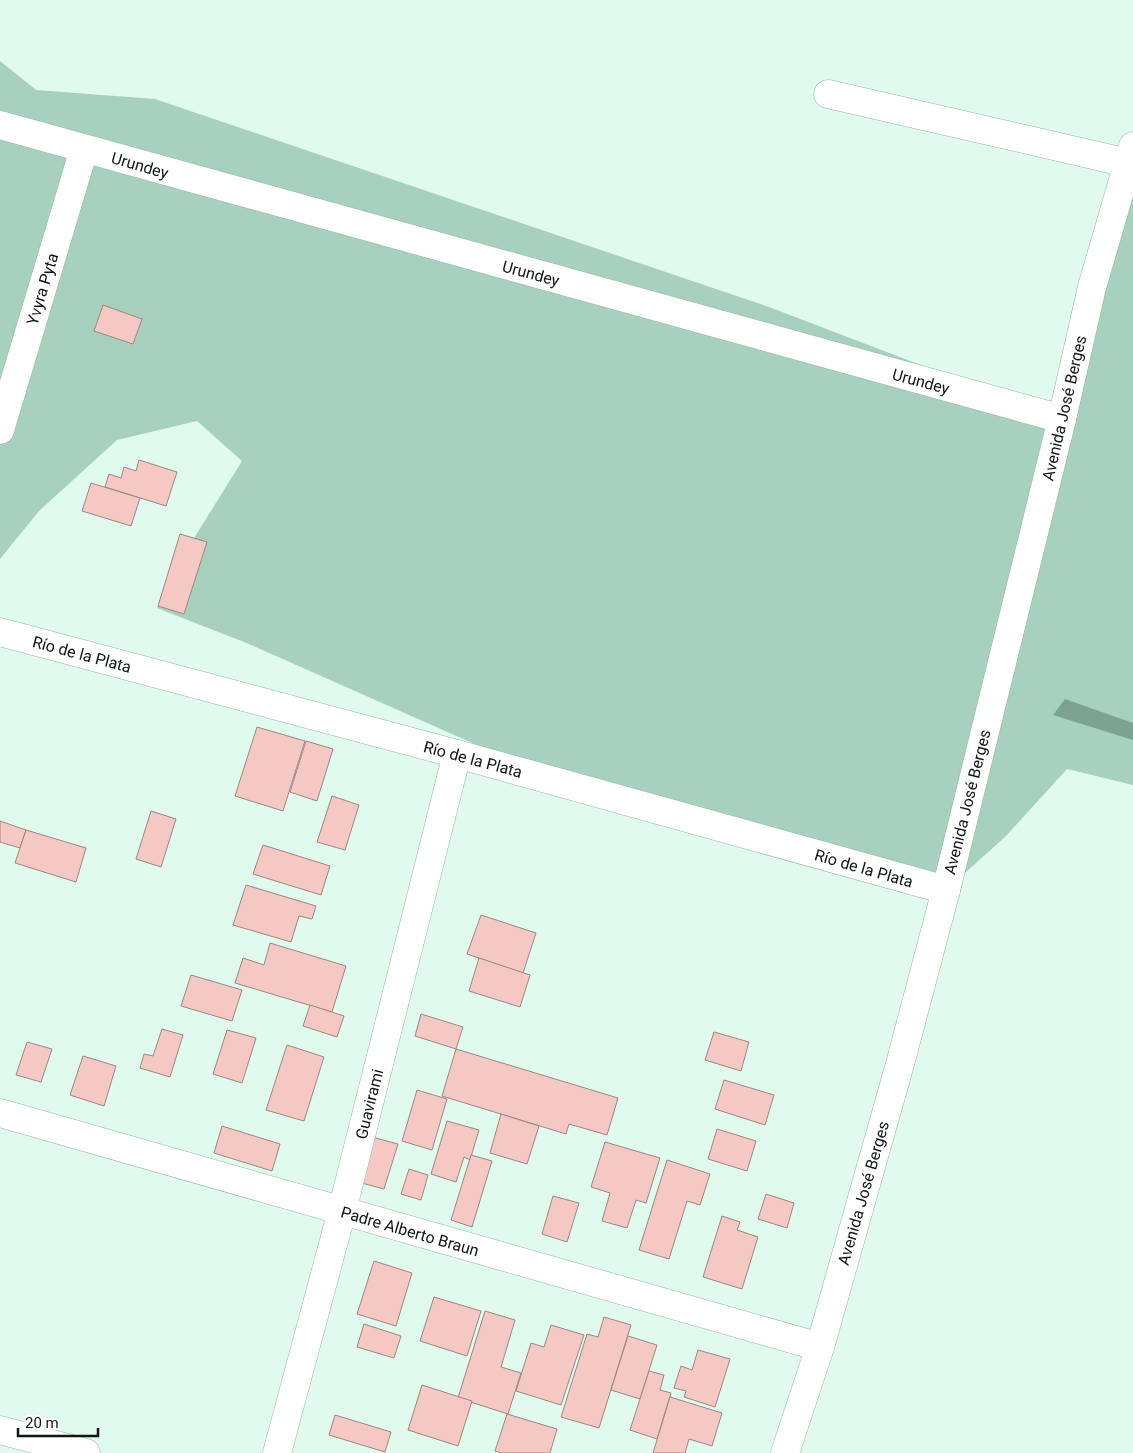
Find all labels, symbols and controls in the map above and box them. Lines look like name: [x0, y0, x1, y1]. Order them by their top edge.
street label: Urundey: [109, 148, 171, 183]
street label: Yvyra Pyta: [23, 251, 62, 327]
street label: Urundey: [500, 257, 562, 290]
street label: Avenida José Berges: [1039, 334, 1090, 483]
street label: Urundey: [890, 365, 952, 398]
street label: Río de la Plata: [30, 632, 133, 677]
street label: Avenida José Berges: [940, 728, 995, 877]
street label: Río de la Plata: [421, 737, 524, 782]
street label: Río de la Plata: [812, 845, 915, 892]
street label: Guavirami: [352, 1067, 387, 1141]
street label: Avenida José Berges: [834, 1119, 893, 1267]
street label: Padre Alberto Braun: [339, 1203, 481, 1260]
scale bar: [18, 1406, 98, 1438]
text: 20 m: [25, 1414, 59, 1432]

